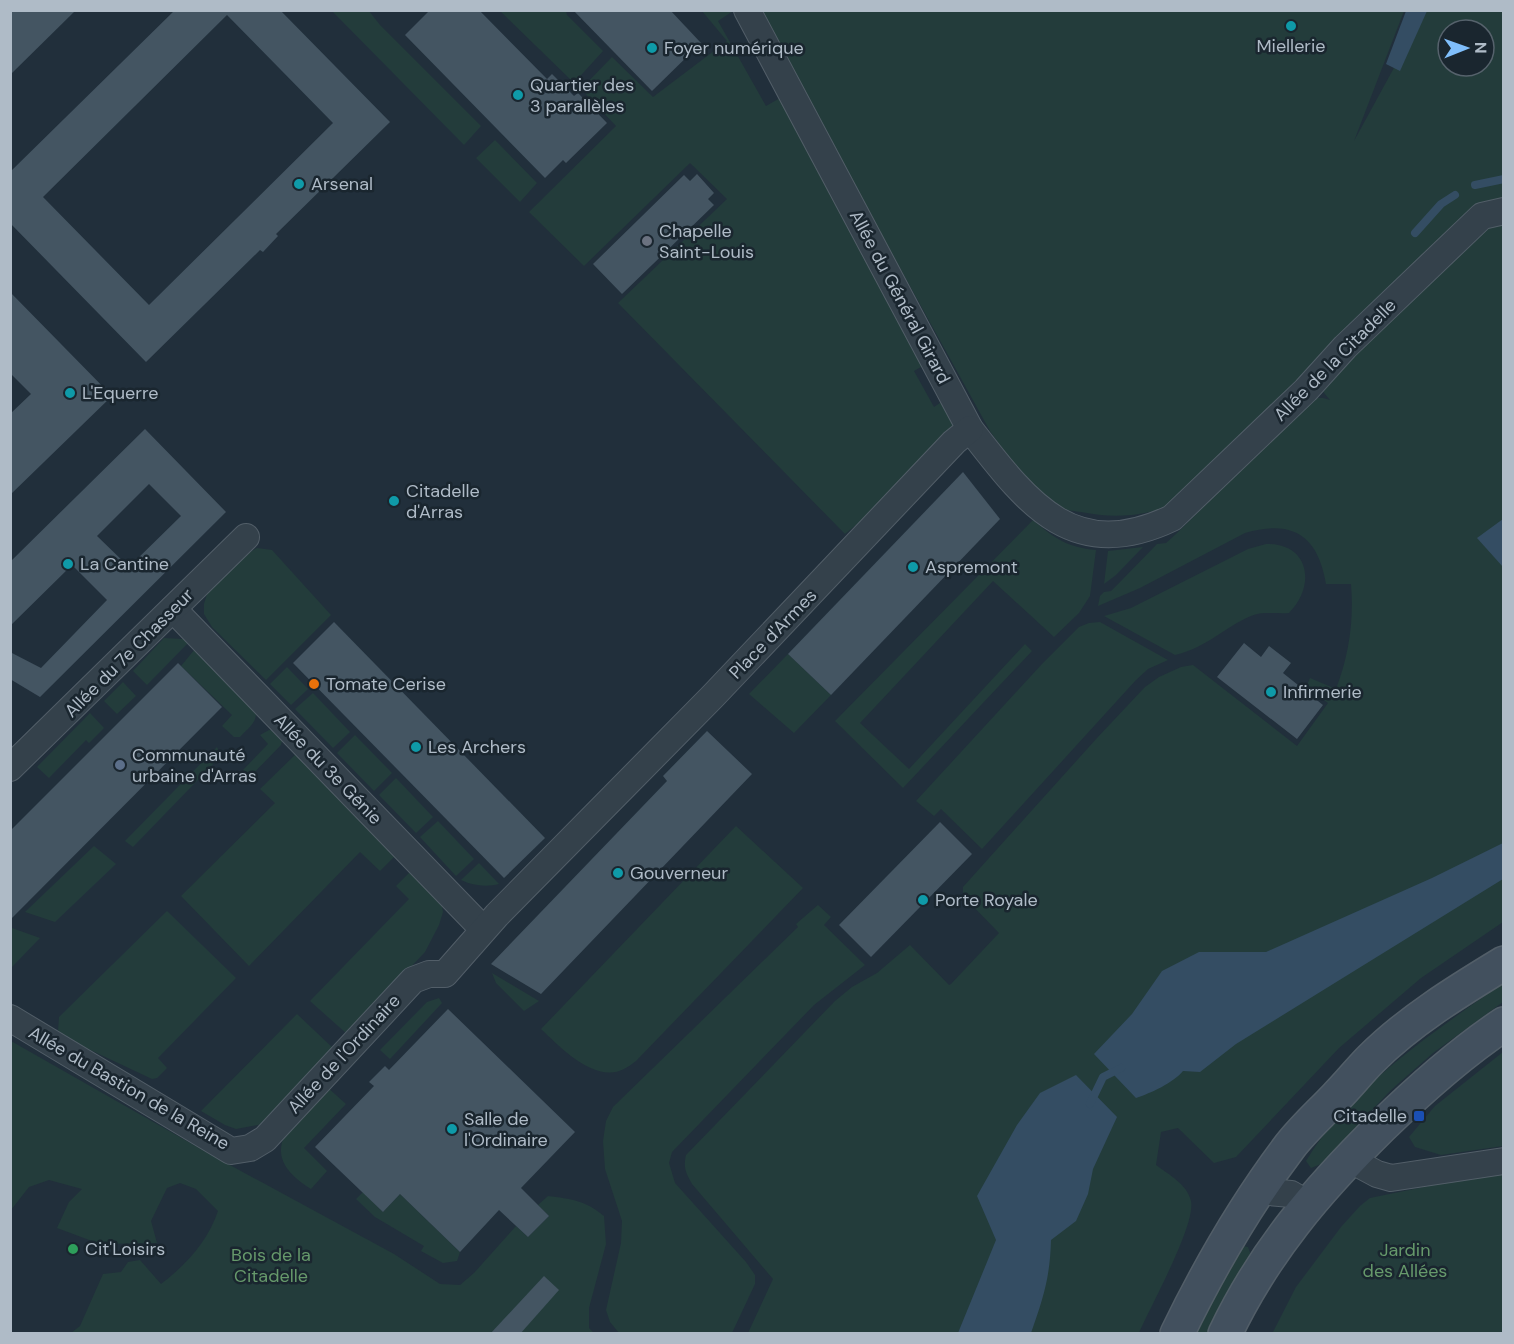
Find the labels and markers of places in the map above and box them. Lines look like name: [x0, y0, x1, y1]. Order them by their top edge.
marker: Miellerie: [1284, 19, 1298, 33]
place label: Miellerie: [1256, 34, 1326, 58]
place label: Foyer numérique: [664, 36, 804, 60]
marker: Foyer numérique: [645, 41, 659, 55]
place label: Quartier des 3 parallèles: [530, 73, 634, 118]
marker: Quartier des 3 parallèles: [511, 88, 525, 102]
place label: Arsenal: [311, 172, 373, 196]
marker: Arsenal: [292, 177, 306, 191]
place label: Chapelle Saint-Louis: [659, 219, 754, 264]
marker: Chapelle Saint-Louis: [640, 234, 654, 248]
place label: L'Equerre: [82, 381, 158, 405]
marker: L'Equerre: [63, 386, 77, 400]
place label: Citadelle d'Arras: [406, 479, 480, 524]
marker: Citadelle d'Arras: [387, 494, 401, 508]
place label: La Cantine: [80, 552, 169, 576]
place label: Aspremont: [925, 555, 1018, 579]
marker: La Cantine: [61, 557, 75, 571]
marker: Aspremont: [906, 560, 920, 574]
place label: Tomate Cerise: [326, 672, 446, 696]
marker: Tomate Cerise: [307, 677, 321, 691]
place label: Infirmerie: [1283, 680, 1362, 704]
marker: Infirmerie: [1264, 685, 1278, 699]
place label: Les Archers: [428, 735, 526, 759]
marker: Les Archers: [409, 740, 423, 754]
place label: Communauté urbaine d'Arras: [132, 743, 257, 788]
marker: Communauté urbaine d'Arras: [113, 758, 127, 772]
place label: Gouverneur: [630, 861, 728, 885]
marker: Gouverneur: [611, 866, 625, 880]
place label: Porte Royale: [935, 888, 1038, 912]
marker: Porte Royale: [916, 893, 930, 907]
place label: Citadelle: [1333, 1104, 1407, 1128]
place label: Salle de l'Ordinaire: [464, 1107, 548, 1152]
marker: Citadelle: [1412, 1109, 1426, 1123]
marker: Salle de l'Ordinaire: [445, 1122, 459, 1136]
place label: Cit'Loisirs: [85, 1237, 165, 1261]
marker: Cit'Loisirs: [66, 1242, 80, 1256]

